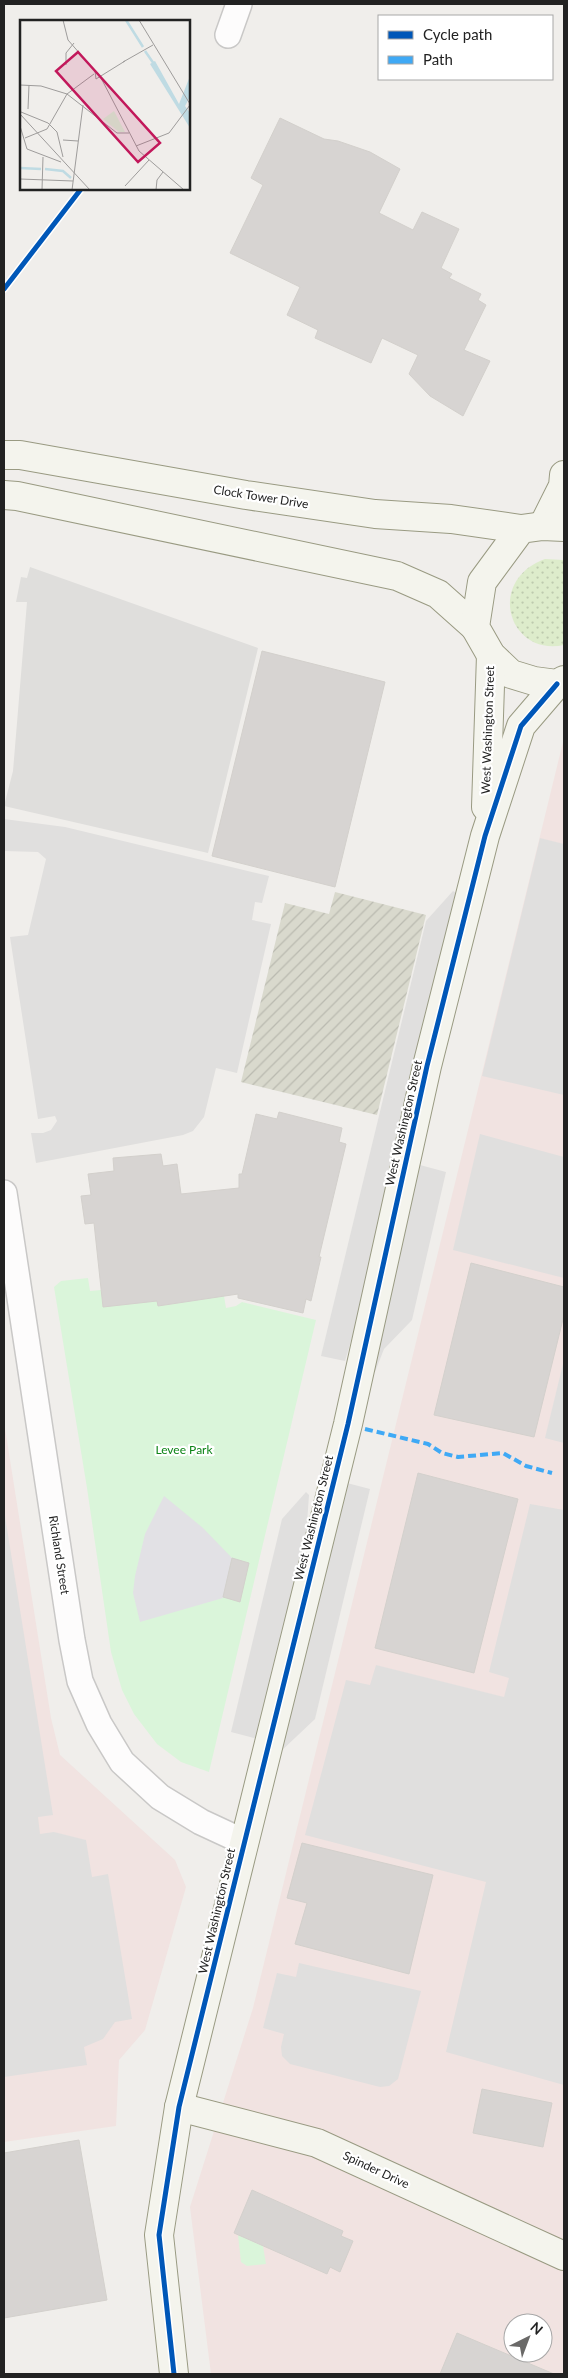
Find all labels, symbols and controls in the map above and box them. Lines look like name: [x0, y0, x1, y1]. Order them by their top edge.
legend: [378, 15, 553, 80]
inset map: [20, 20, 190, 190]
text: Cycle path: [423, 25, 492, 43]
text: Path: [423, 50, 453, 68]
street label: Clock Tower Drive: [212, 482, 310, 511]
street label: West Washington Street: [478, 665, 497, 794]
street label: West Washington Street: [382, 1058, 425, 1187]
park label: Levee Park: [155, 1442, 213, 1457]
street label: West Washington Street: [291, 1453, 336, 1582]
street label: Richland Street: [46, 1514, 73, 1596]
street label: West Washington Street: [195, 1846, 238, 1975]
street label: Spinder Drive: [341, 2148, 412, 2191]
north arrow: [503, 2313, 553, 2363]
text: N: [527, 2318, 547, 2338]

